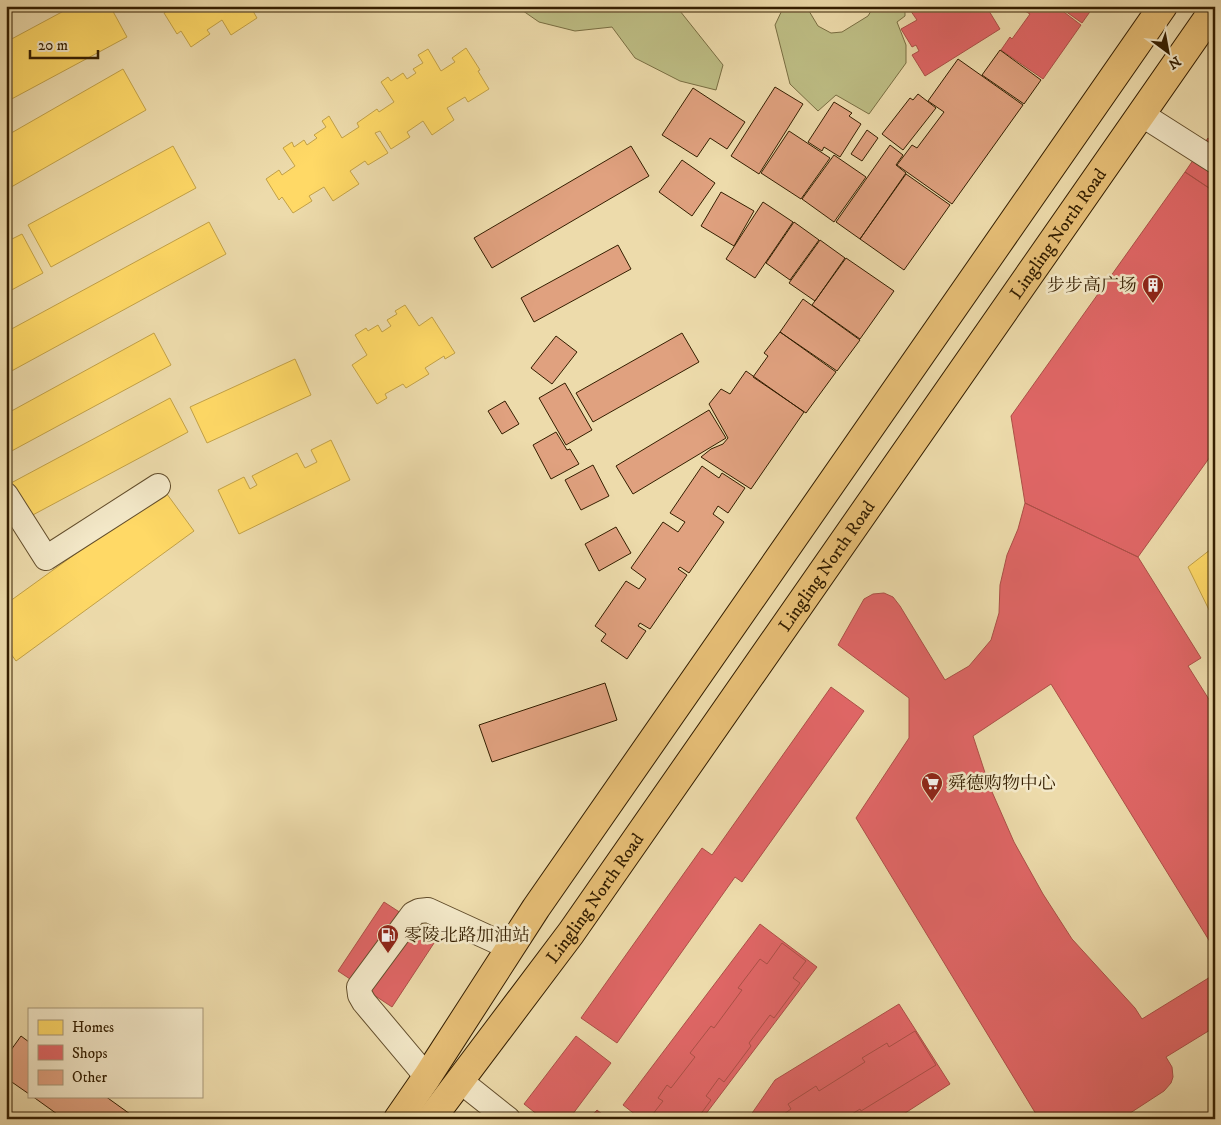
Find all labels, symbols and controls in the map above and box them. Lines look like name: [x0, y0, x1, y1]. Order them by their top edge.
scale bar: [30, 28, 98, 60]
north arrow: [1144, 28, 1194, 78]
text: 20 m: [38, 36, 68, 55]
text: N: [1164, 51, 1184, 73]
street label: Lingling North Road: [1006, 165, 1112, 304]
building icon: 步步高广场: [1141, 273, 1165, 304]
place label: 步步高广场: [1047, 275, 1137, 297]
street label: Lingling North Road: [774, 497, 880, 636]
supermarket icon: 舜德购物中心: [920, 771, 944, 802]
place label: 舜德购物中心: [948, 773, 1056, 795]
street label: Lingling North Road: [542, 829, 649, 968]
fuel station icon: 零陵北路加油站: [376, 923, 400, 954]
place label: 零陵北路加油站: [404, 925, 530, 947]
legend: [28, 1008, 202, 1098]
text: Homes: [72, 1018, 114, 1037]
text: Shops: [72, 1044, 108, 1063]
text: Other: [72, 1068, 107, 1087]

